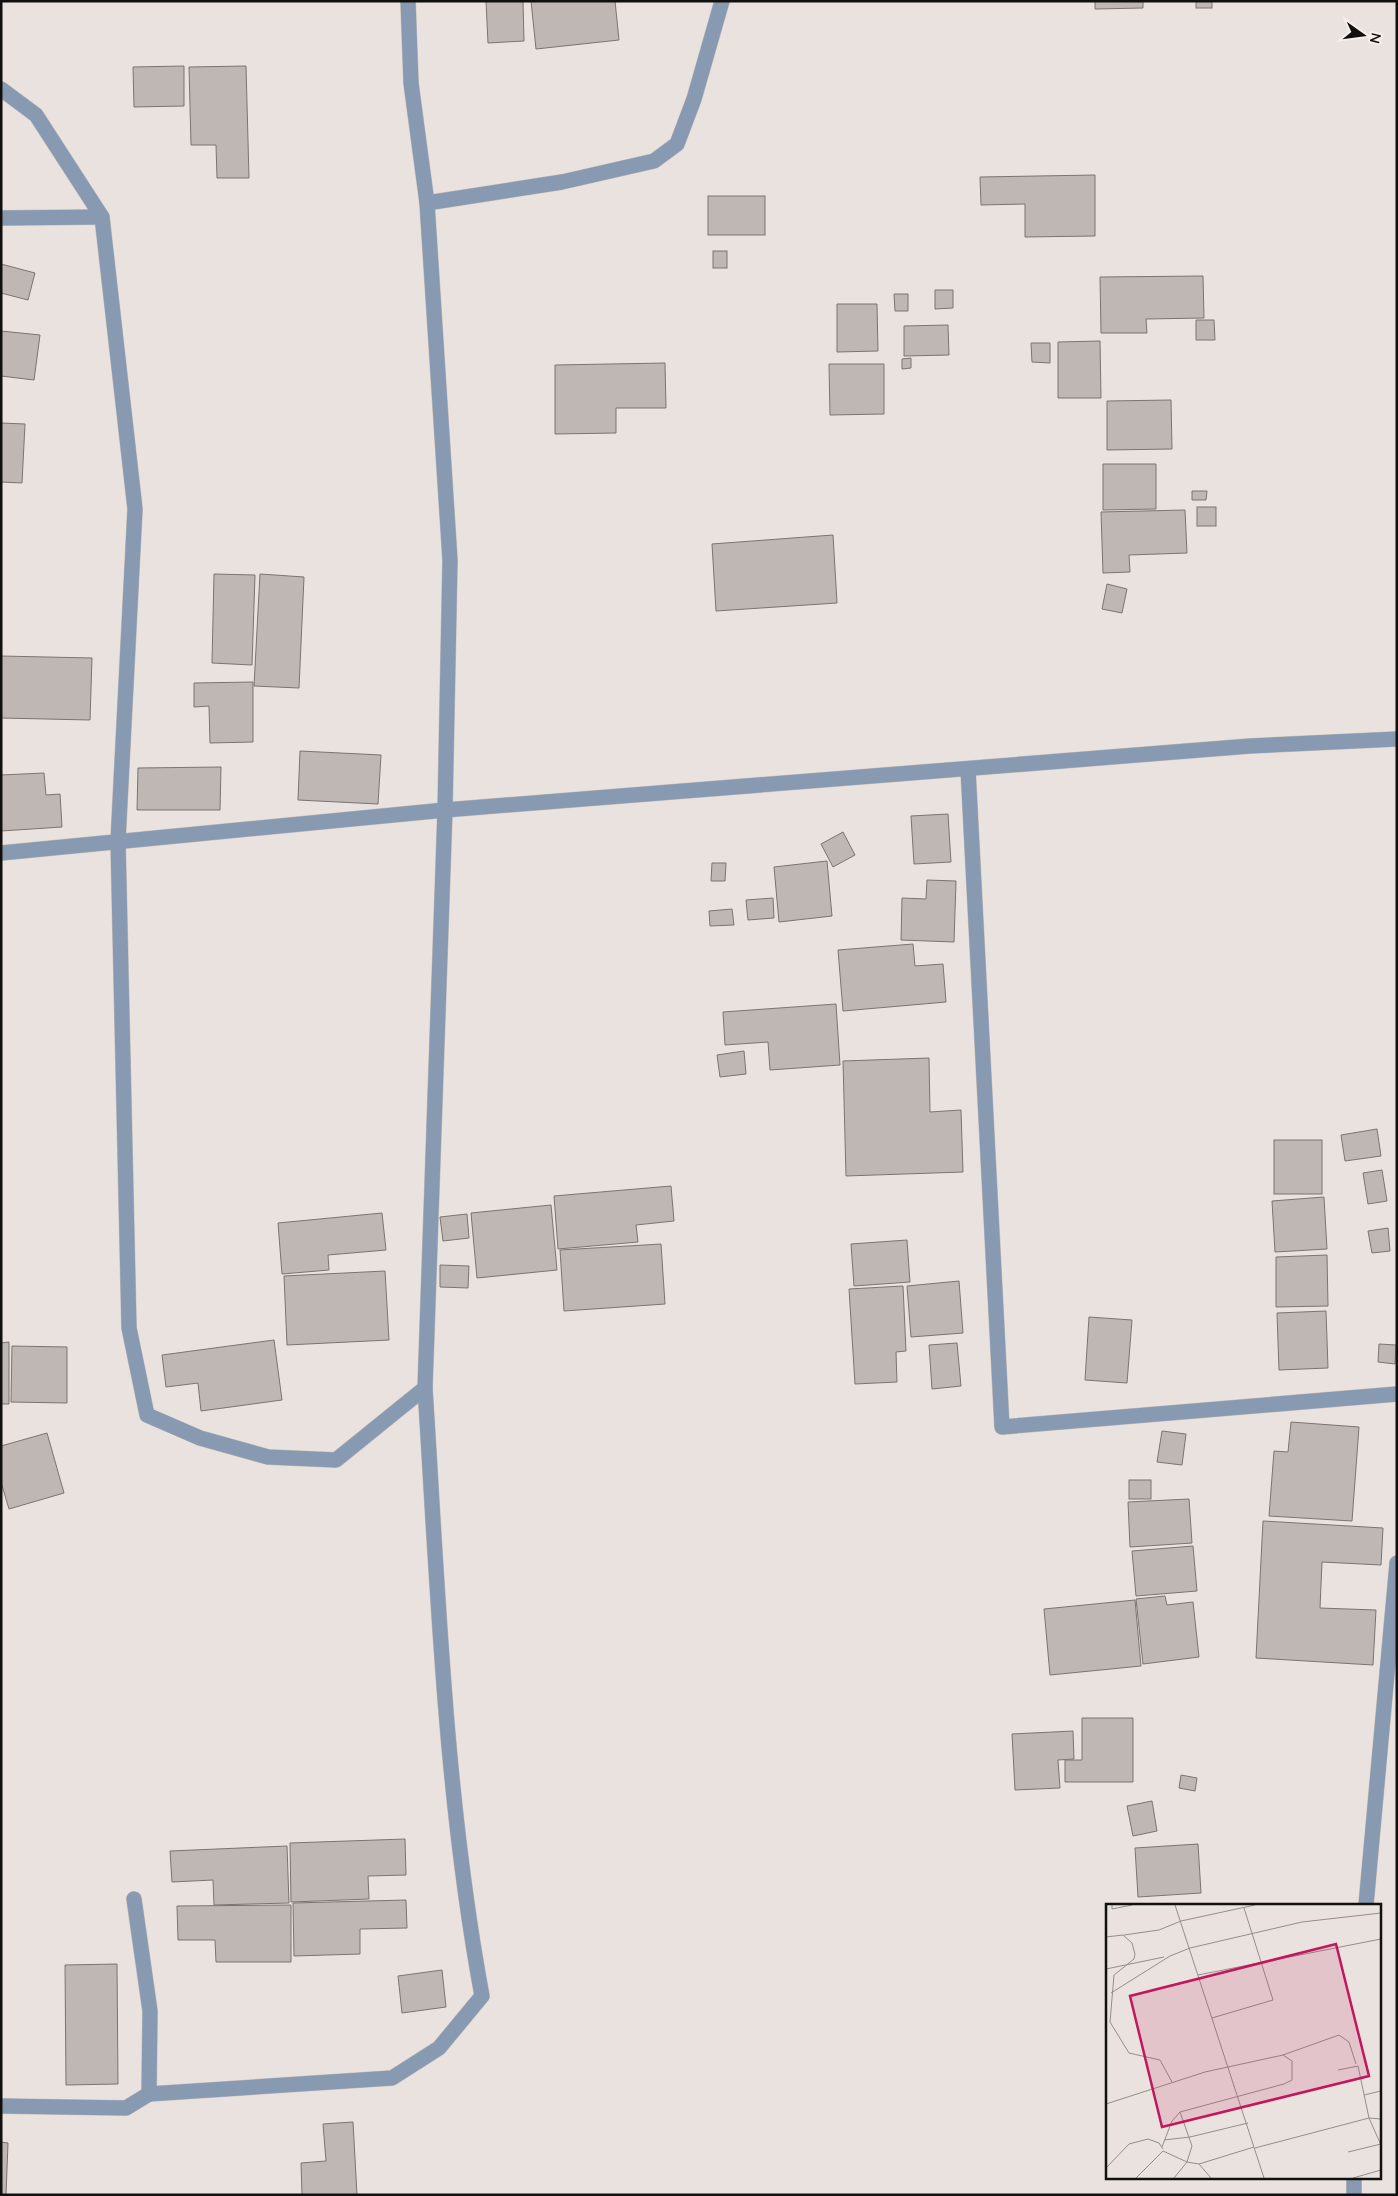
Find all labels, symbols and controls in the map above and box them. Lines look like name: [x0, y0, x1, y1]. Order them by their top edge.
north arrow: [1338, 10, 1388, 60]
text: N: [1366, 31, 1386, 45]
inset map: [1106, 1904, 1380, 2178]

